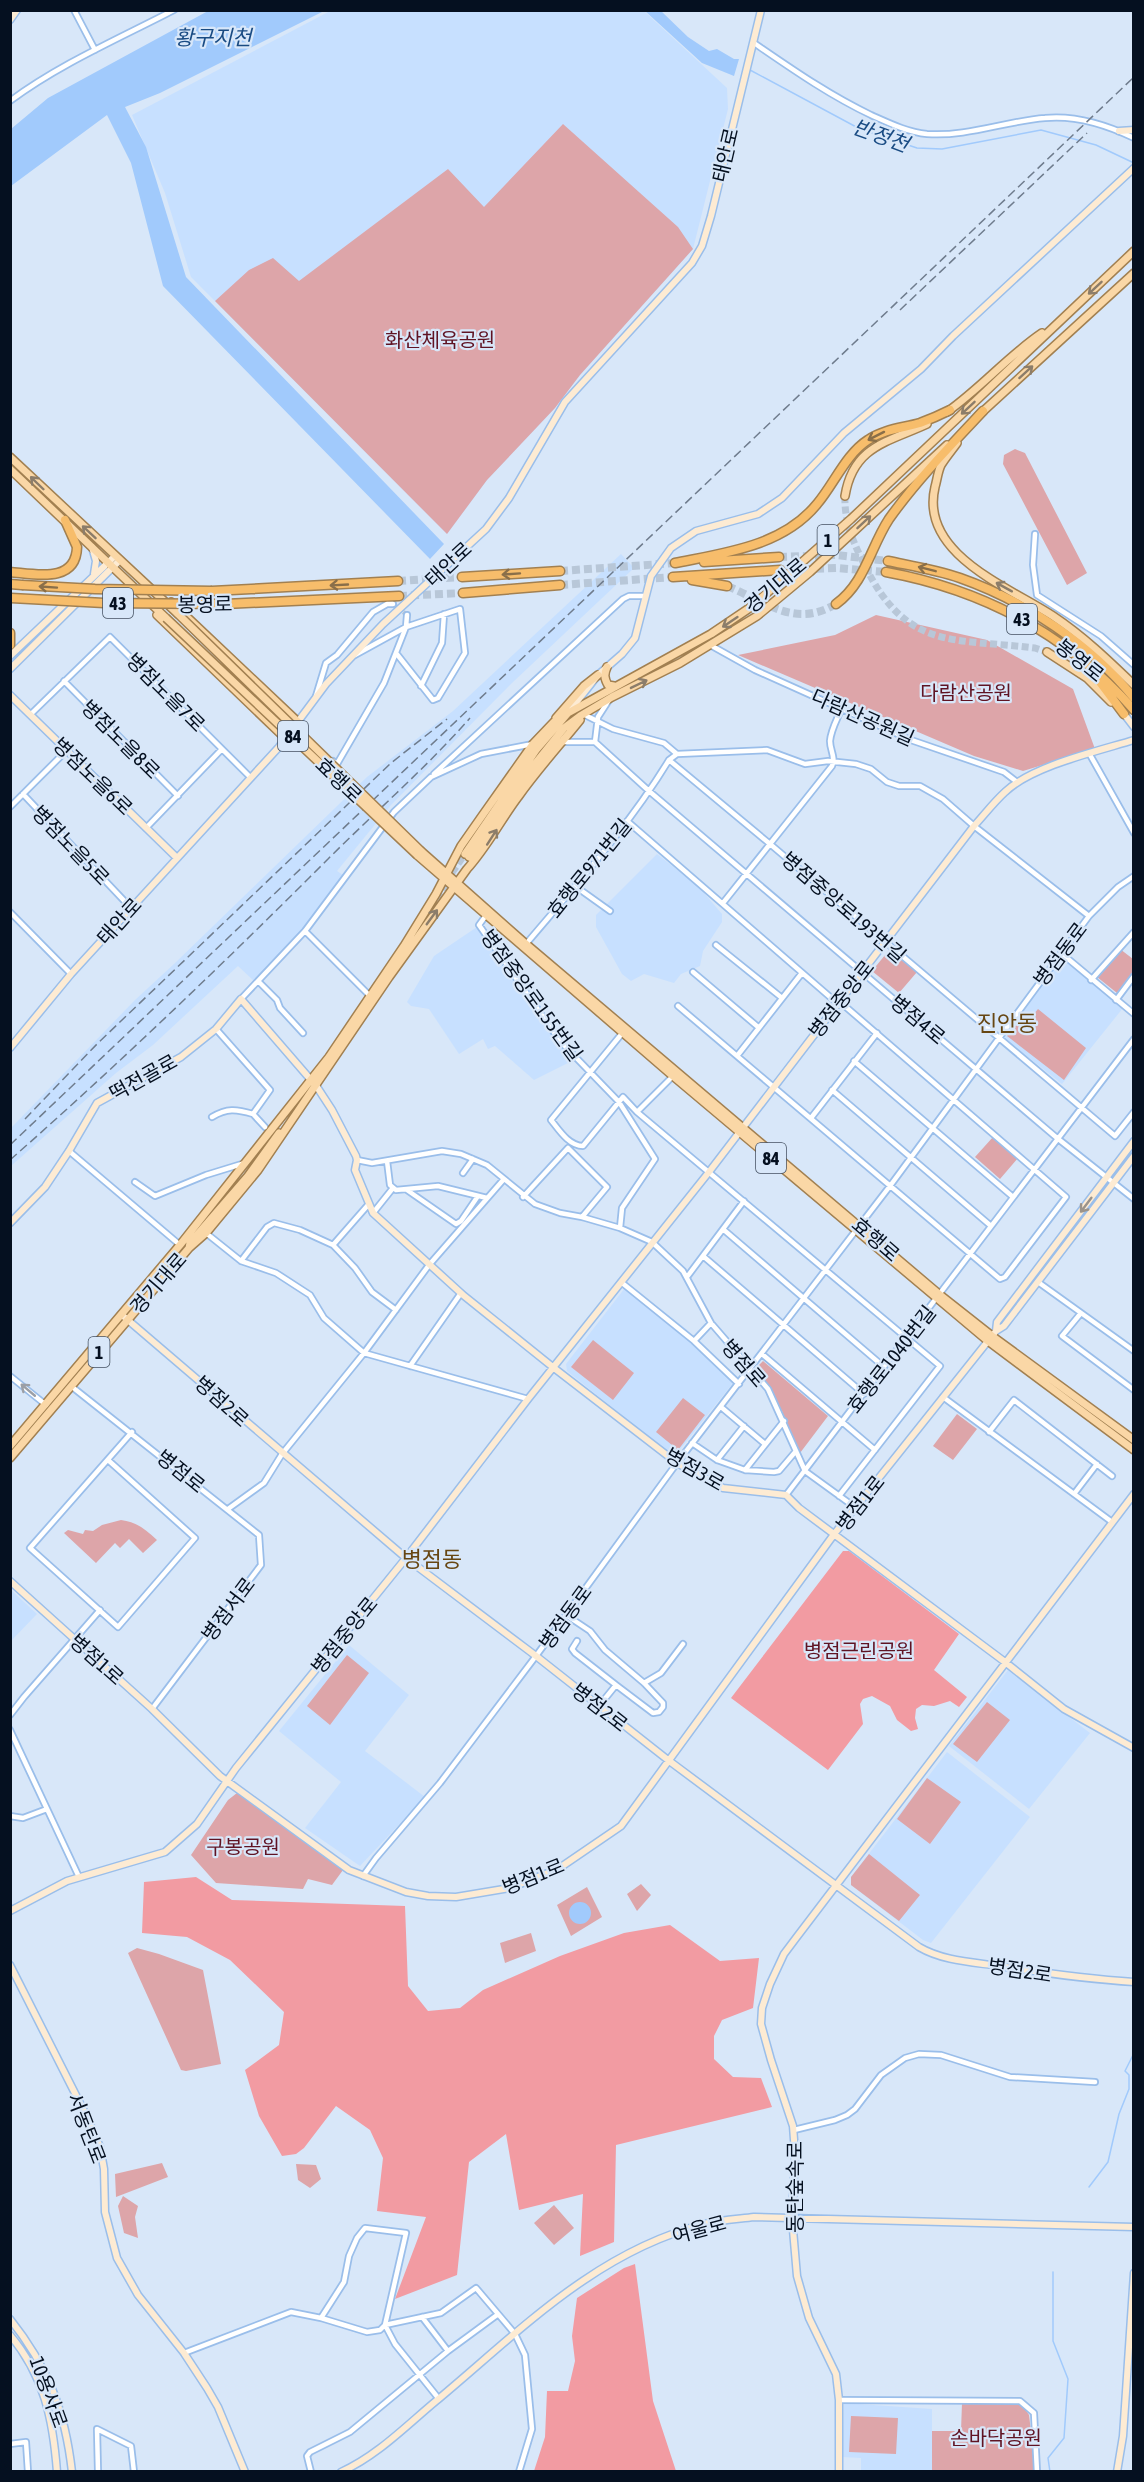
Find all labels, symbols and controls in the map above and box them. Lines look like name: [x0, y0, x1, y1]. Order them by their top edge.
water label: 황구지천: [174, 25, 254, 49]
water label: 반정천: [850, 114, 915, 157]
street label: 태안로: [708, 126, 742, 184]
one-way arrow: [1088, 281, 1103, 295]
park label: 화산체육공원: [385, 328, 495, 351]
one-way arrow: [1019, 365, 1034, 379]
one-way arrow: [961, 400, 976, 415]
one-way arrow: [867, 431, 885, 442]
one-way arrow: [30, 475, 45, 490]
one-way arrow: [856, 515, 871, 529]
one-way arrow: [81, 524, 96, 539]
road number: 1: [818, 525, 838, 555]
street label: 태안로: [420, 537, 476, 591]
street label: 경기대로: [739, 553, 811, 617]
one-way arrow: [918, 563, 937, 575]
one-way arrow: [501, 569, 521, 580]
one-way arrow: [330, 579, 350, 590]
one-way arrow: [39, 581, 59, 592]
one-way arrow: [996, 581, 1013, 593]
road number: 43: [103, 588, 133, 618]
street label: 봉영로: [177, 592, 233, 616]
road number: 43: [1007, 604, 1037, 634]
one-way arrow: [722, 616, 738, 628]
street label: 봉영로: [1051, 634, 1109, 686]
street label: 병점노을7로: [122, 648, 210, 736]
one-way arrow: [630, 677, 648, 689]
park label: 다람산공원: [920, 681, 1012, 704]
street label: 다람산공원길: [808, 684, 918, 750]
street label: 병점노을8로: [77, 695, 165, 783]
road number: 84: [278, 721, 308, 751]
street label: 병점노을6로: [49, 733, 137, 819]
street label: 효행로: [311, 753, 367, 807]
street label: 병점노을5로: [28, 801, 114, 889]
street label: 효행로971번길: [542, 814, 636, 922]
one-way arrow: [486, 829, 498, 846]
street label: 병점중앙로193번길: [777, 847, 911, 967]
street label: 태안로: [92, 893, 146, 949]
one-way arrow: [426, 910, 439, 926]
street label: 병점동로: [1029, 918, 1091, 990]
street label: 병점중앙로155번길: [477, 925, 587, 1065]
street label: 병점중앙로: [804, 956, 878, 1042]
street label: 병점4로: [886, 989, 950, 1049]
district label: 진안동: [977, 1010, 1037, 1036]
street label: 떡전골로: [105, 1049, 181, 1105]
road number: 84: [756, 1143, 786, 1173]
one-way arrow: [1079, 1196, 1092, 1212]
street label: 효행로: [848, 1212, 904, 1266]
street label: 경기대로: [125, 1248, 191, 1318]
street label: 효행로1040번길: [842, 1301, 940, 1417]
street label: 병점로: [717, 1335, 771, 1391]
road number: 1: [88, 1337, 110, 1367]
street label: 병점2로: [190, 1371, 254, 1431]
one-way arrow: [21, 1383, 36, 1397]
street label: 병점3로: [661, 1443, 729, 1495]
street label: 병점로: [152, 1445, 210, 1497]
street label: 병점1로: [831, 1470, 889, 1536]
district label: 병점동: [402, 1546, 462, 1572]
street label: 병점서로: [197, 1573, 259, 1645]
street label: 병점동로: [534, 1580, 596, 1654]
street label: 병점중앙로: [306, 1592, 382, 1678]
street label: 병점1로: [65, 1629, 129, 1689]
park label: 병점근린공원: [804, 1639, 914, 1662]
street label: 병점2로: [567, 1678, 633, 1736]
park label: 구봉공원: [206, 1835, 280, 1858]
street label: 병점1로: [499, 1853, 567, 1899]
street label: 병점2로: [986, 1954, 1054, 1986]
street label: 서동탄로: [63, 2090, 111, 2166]
street label: 동탄숲속로: [783, 2141, 806, 2233]
street label: 여울로: [669, 2211, 729, 2247]
street label: 10용사로: [26, 2353, 72, 2431]
park label: 손바닥공원: [950, 2426, 1042, 2449]

